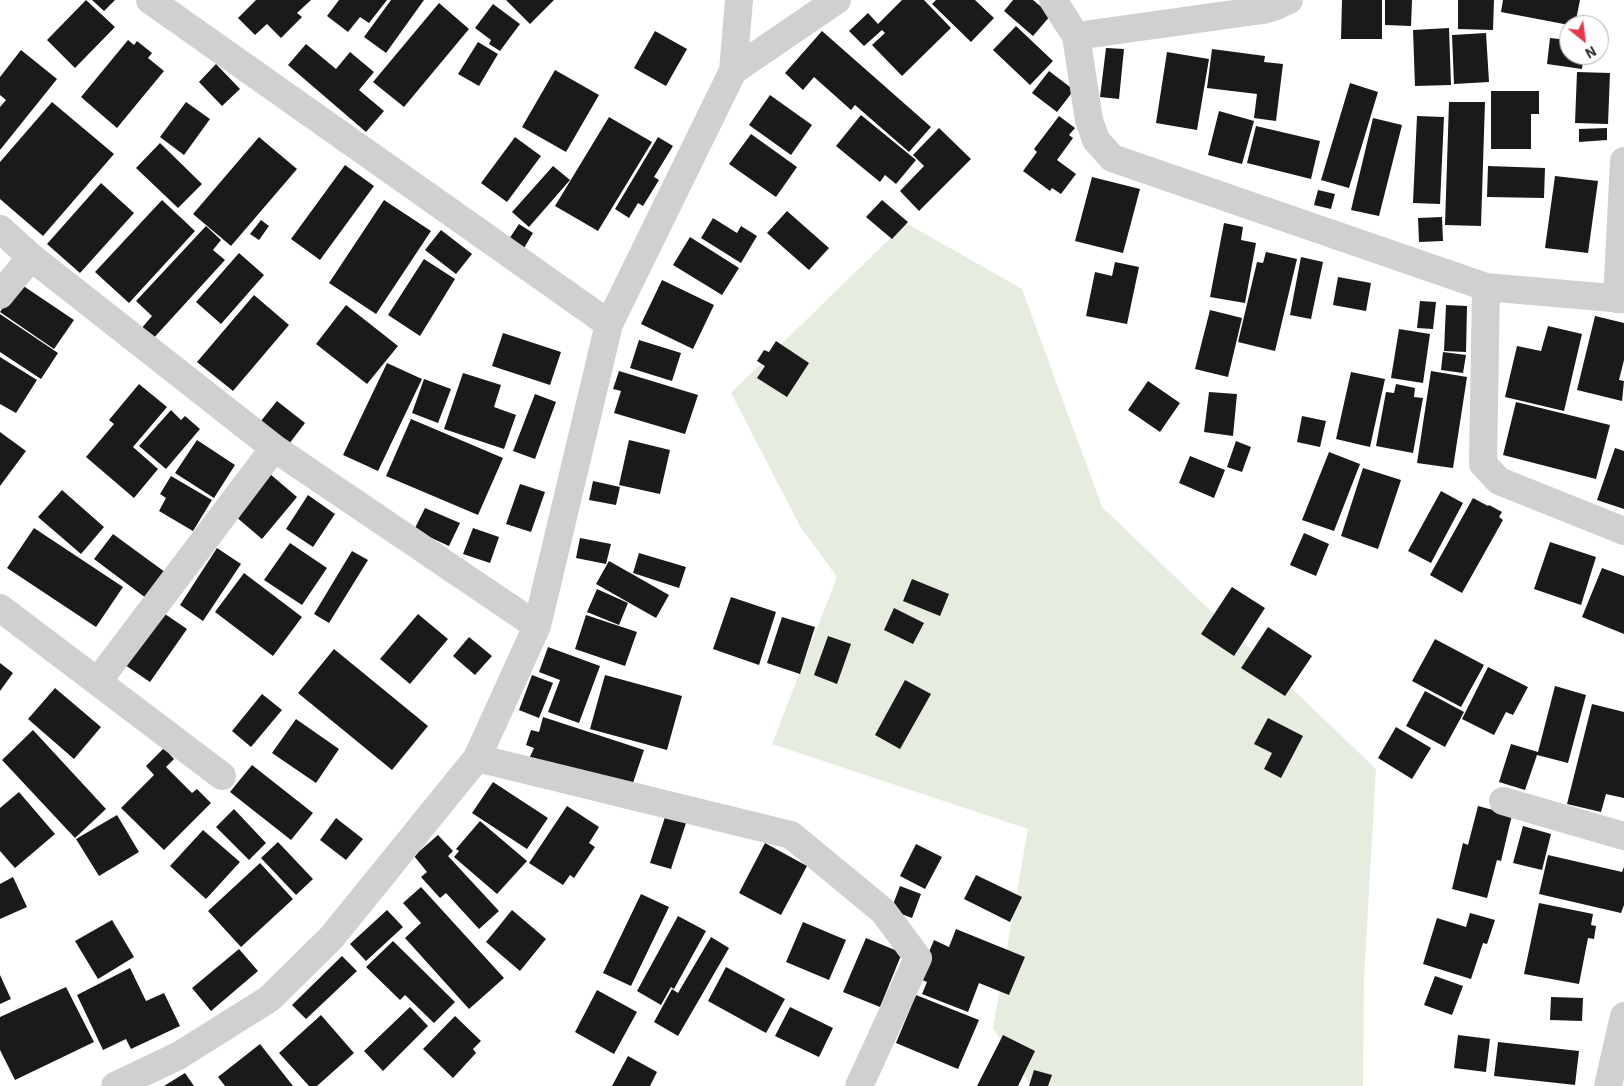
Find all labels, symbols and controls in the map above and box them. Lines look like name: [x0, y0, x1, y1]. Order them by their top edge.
north arrow: [1559, 15, 1609, 65]
text: N: [1582, 42, 1600, 63]

